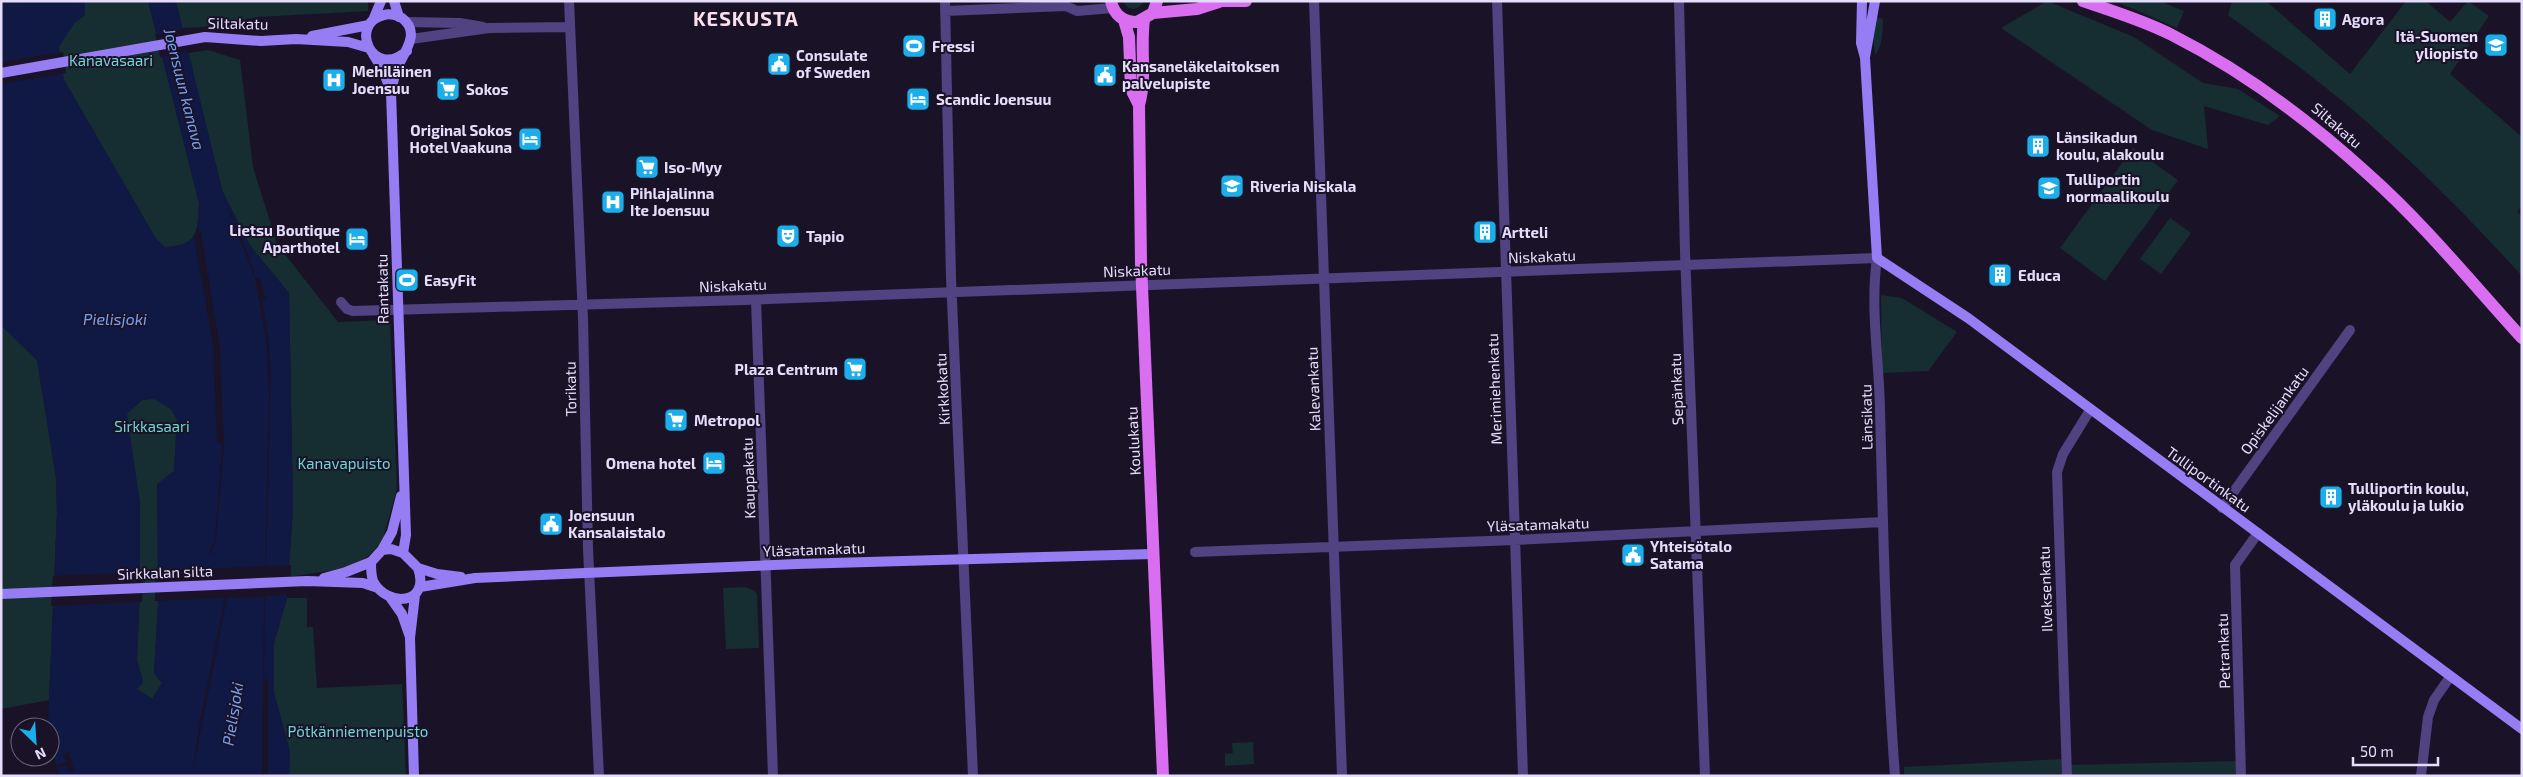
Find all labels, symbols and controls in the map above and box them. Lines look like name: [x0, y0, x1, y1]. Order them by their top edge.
district label: KESKUSTA: [693, 6, 799, 30]
building icon: Agora: [2312, 6, 2338, 32]
place label: Agora: [2342, 10, 2384, 28]
street label: Siltakatu: [208, 13, 268, 33]
water label: Joensuun kanava: [160, 25, 209, 152]
place label: Itä-Suomen yliopisto: [2396, 27, 2478, 63]
school or university icon: Itä-Suomen yliopisto: [2483, 32, 2509, 58]
sports icon: Fressi: [901, 33, 927, 59]
place label: Fressi: [932, 37, 975, 55]
place label: Consulate of Sweden: [796, 46, 870, 81]
park label: Kanavasaari: [69, 51, 153, 69]
public building icon: Consulate of Sweden: [766, 51, 792, 77]
place label: Kansaneläkelaitoksen palvelupiste: [1122, 57, 1280, 92]
place label: Mehiläinen Joensuu: [352, 62, 431, 97]
public building icon: Kansaneläkelaitoksen palvelupiste: [1092, 62, 1118, 88]
hospital icon: Mehiläinen Joensuu: [321, 67, 347, 93]
supermarket icon: Sokos: [435, 76, 461, 102]
place label: Sokos: [466, 80, 509, 98]
hotel icon: Scandic Joensuu: [905, 86, 931, 112]
place label: Scandic Joensuu: [936, 90, 1051, 108]
street label: Siltakatu: [2308, 98, 2366, 152]
place label: Original Sokos Hotel Vaakuna: [410, 121, 512, 156]
hotel icon: Original Sokos Hotel Vaakuna: [517, 126, 543, 152]
place label: Länsikadun koulu, alakoulu: [2056, 128, 2164, 163]
building icon: Länsikadun koulu, alakoulu: [2025, 133, 2051, 159]
supermarket icon: Iso-Myy: [634, 154, 660, 180]
place label: Iso-Myy: [664, 158, 723, 177]
place label: Tulliportin normaalikoulu: [2066, 170, 2169, 205]
school or university icon: Riveria Niskala: [1219, 173, 1245, 199]
school or university icon: Tulliportin normaalikoulu: [2036, 175, 2062, 201]
place label: Riveria Niskala: [1250, 177, 1356, 195]
place label: Pihlajalinna Ite Joensuu: [630, 184, 714, 219]
hospital icon: Pihlajalinna Ite Joensuu: [600, 189, 626, 215]
building icon: Artteli: [1472, 219, 1498, 245]
place label: Lietsu Boutique Aparthotel: [229, 221, 340, 256]
theatre icon: Tapio: [775, 223, 801, 249]
place label: Artteli: [1502, 223, 1548, 241]
hotel icon: Lietsu Boutique Aparthotel: [344, 226, 370, 252]
place label: Tapio: [806, 227, 844, 245]
street label: Niskakatu: [1508, 246, 1576, 266]
street label: Rantakatu: [372, 254, 392, 324]
street label: Niskakatu: [1103, 260, 1171, 280]
building icon: Educa: [1987, 262, 2013, 288]
place label: Educa: [2018, 266, 2061, 284]
sports icon: EasyFit: [394, 267, 420, 293]
place label: EasyFit: [424, 271, 476, 290]
street label: Niskakatu: [699, 275, 767, 295]
water label: Pielisjoki: [83, 309, 147, 329]
street label: Merimiehenkatu: [1483, 333, 1505, 445]
street label: Kalevankatu: [1303, 346, 1323, 432]
street label: Kirkkokatu: [931, 352, 953, 426]
street label: Sepänkatu: [1666, 353, 1686, 425]
supermarket icon: Plaza Centrum: [842, 356, 868, 382]
place label: Plaza Centrum: [735, 360, 838, 378]
street label: Torikatu: [561, 361, 579, 417]
street label: Opiskelijankatu: [2236, 362, 2313, 458]
street label: Länsikatu: [1856, 384, 1876, 450]
street label: Koulukatu: [1122, 406, 1144, 476]
supermarket icon: Metropol: [663, 407, 689, 433]
place label: Metropol: [694, 411, 760, 429]
park label: Sirkkasaari: [114, 417, 190, 435]
street label: Kauppakatu: [738, 437, 758, 519]
street label: Tulliportinkatu: [2163, 442, 2255, 516]
hotel icon: Omena hotel: [701, 450, 727, 476]
park label: Kanavapuisto: [298, 454, 391, 472]
place label: Omena hotel: [606, 454, 696, 472]
place label: Tulliportin koulu, yläkoulu ja lukio: [2348, 479, 2469, 515]
building icon: Tulliportin koulu, yläkoulu ja lukio: [2318, 484, 2344, 510]
place label: Joensuun Kansalaistalo: [568, 506, 666, 541]
public building icon: Joensuun Kansalaistalo: [538, 511, 564, 537]
street label: Yläsatamakatu: [1486, 513, 1590, 535]
place label: Yhteisötalo Satama: [1650, 537, 1732, 572]
street label: Yläsatamakatu: [762, 538, 866, 560]
public building icon: Yhteisötalo Satama: [1620, 542, 1646, 568]
street label: Ilveksenkatu: [2035, 546, 2055, 632]
street label: Sirkkalan silta: [117, 561, 213, 583]
street label: Petrankatu: [2213, 613, 2233, 689]
water label: Pielisjoki: [218, 681, 247, 747]
north arrow: [10, 717, 60, 767]
park label: Pötkänniemenpuisto: [288, 722, 428, 740]
scale bar: [2353, 734, 2438, 766]
text: 50 m: [2360, 742, 2394, 760]
text: N: [33, 744, 49, 764]

